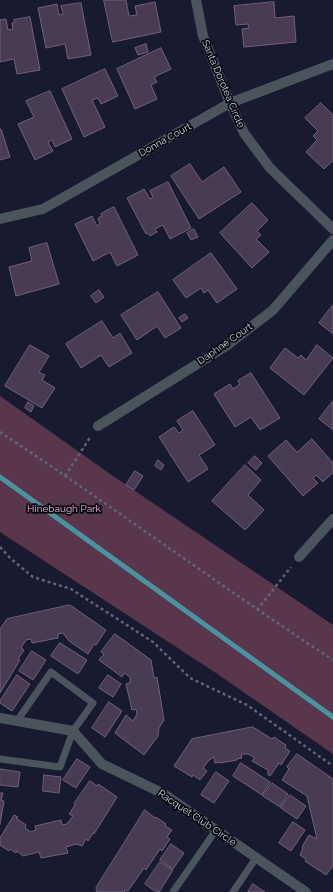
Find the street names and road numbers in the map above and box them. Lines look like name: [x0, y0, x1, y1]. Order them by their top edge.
street label: Santa Dorotea Circle: [199, 38, 247, 130]
street label: Donna Court: [137, 121, 193, 159]
street label: Daphne Court: [195, 321, 255, 367]
street label: Racquet Club Circle: [156, 787, 238, 849]

